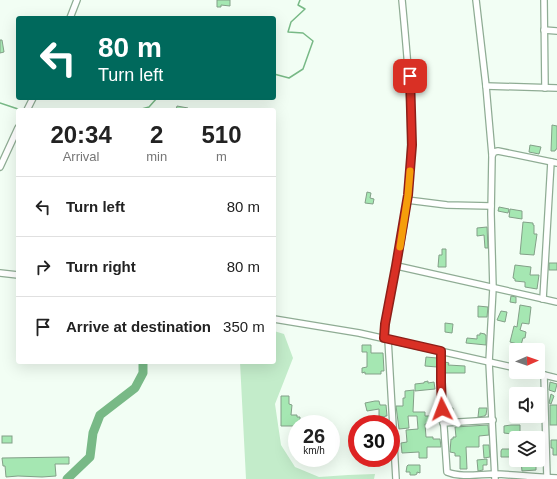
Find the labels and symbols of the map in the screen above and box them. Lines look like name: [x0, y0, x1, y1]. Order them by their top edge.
pin: [393, 59, 427, 93]
north arrow: [509, 343, 545, 379]
position arrow: [421, 388, 463, 430]
speed limit sign: 30: [348, 415, 400, 467]

